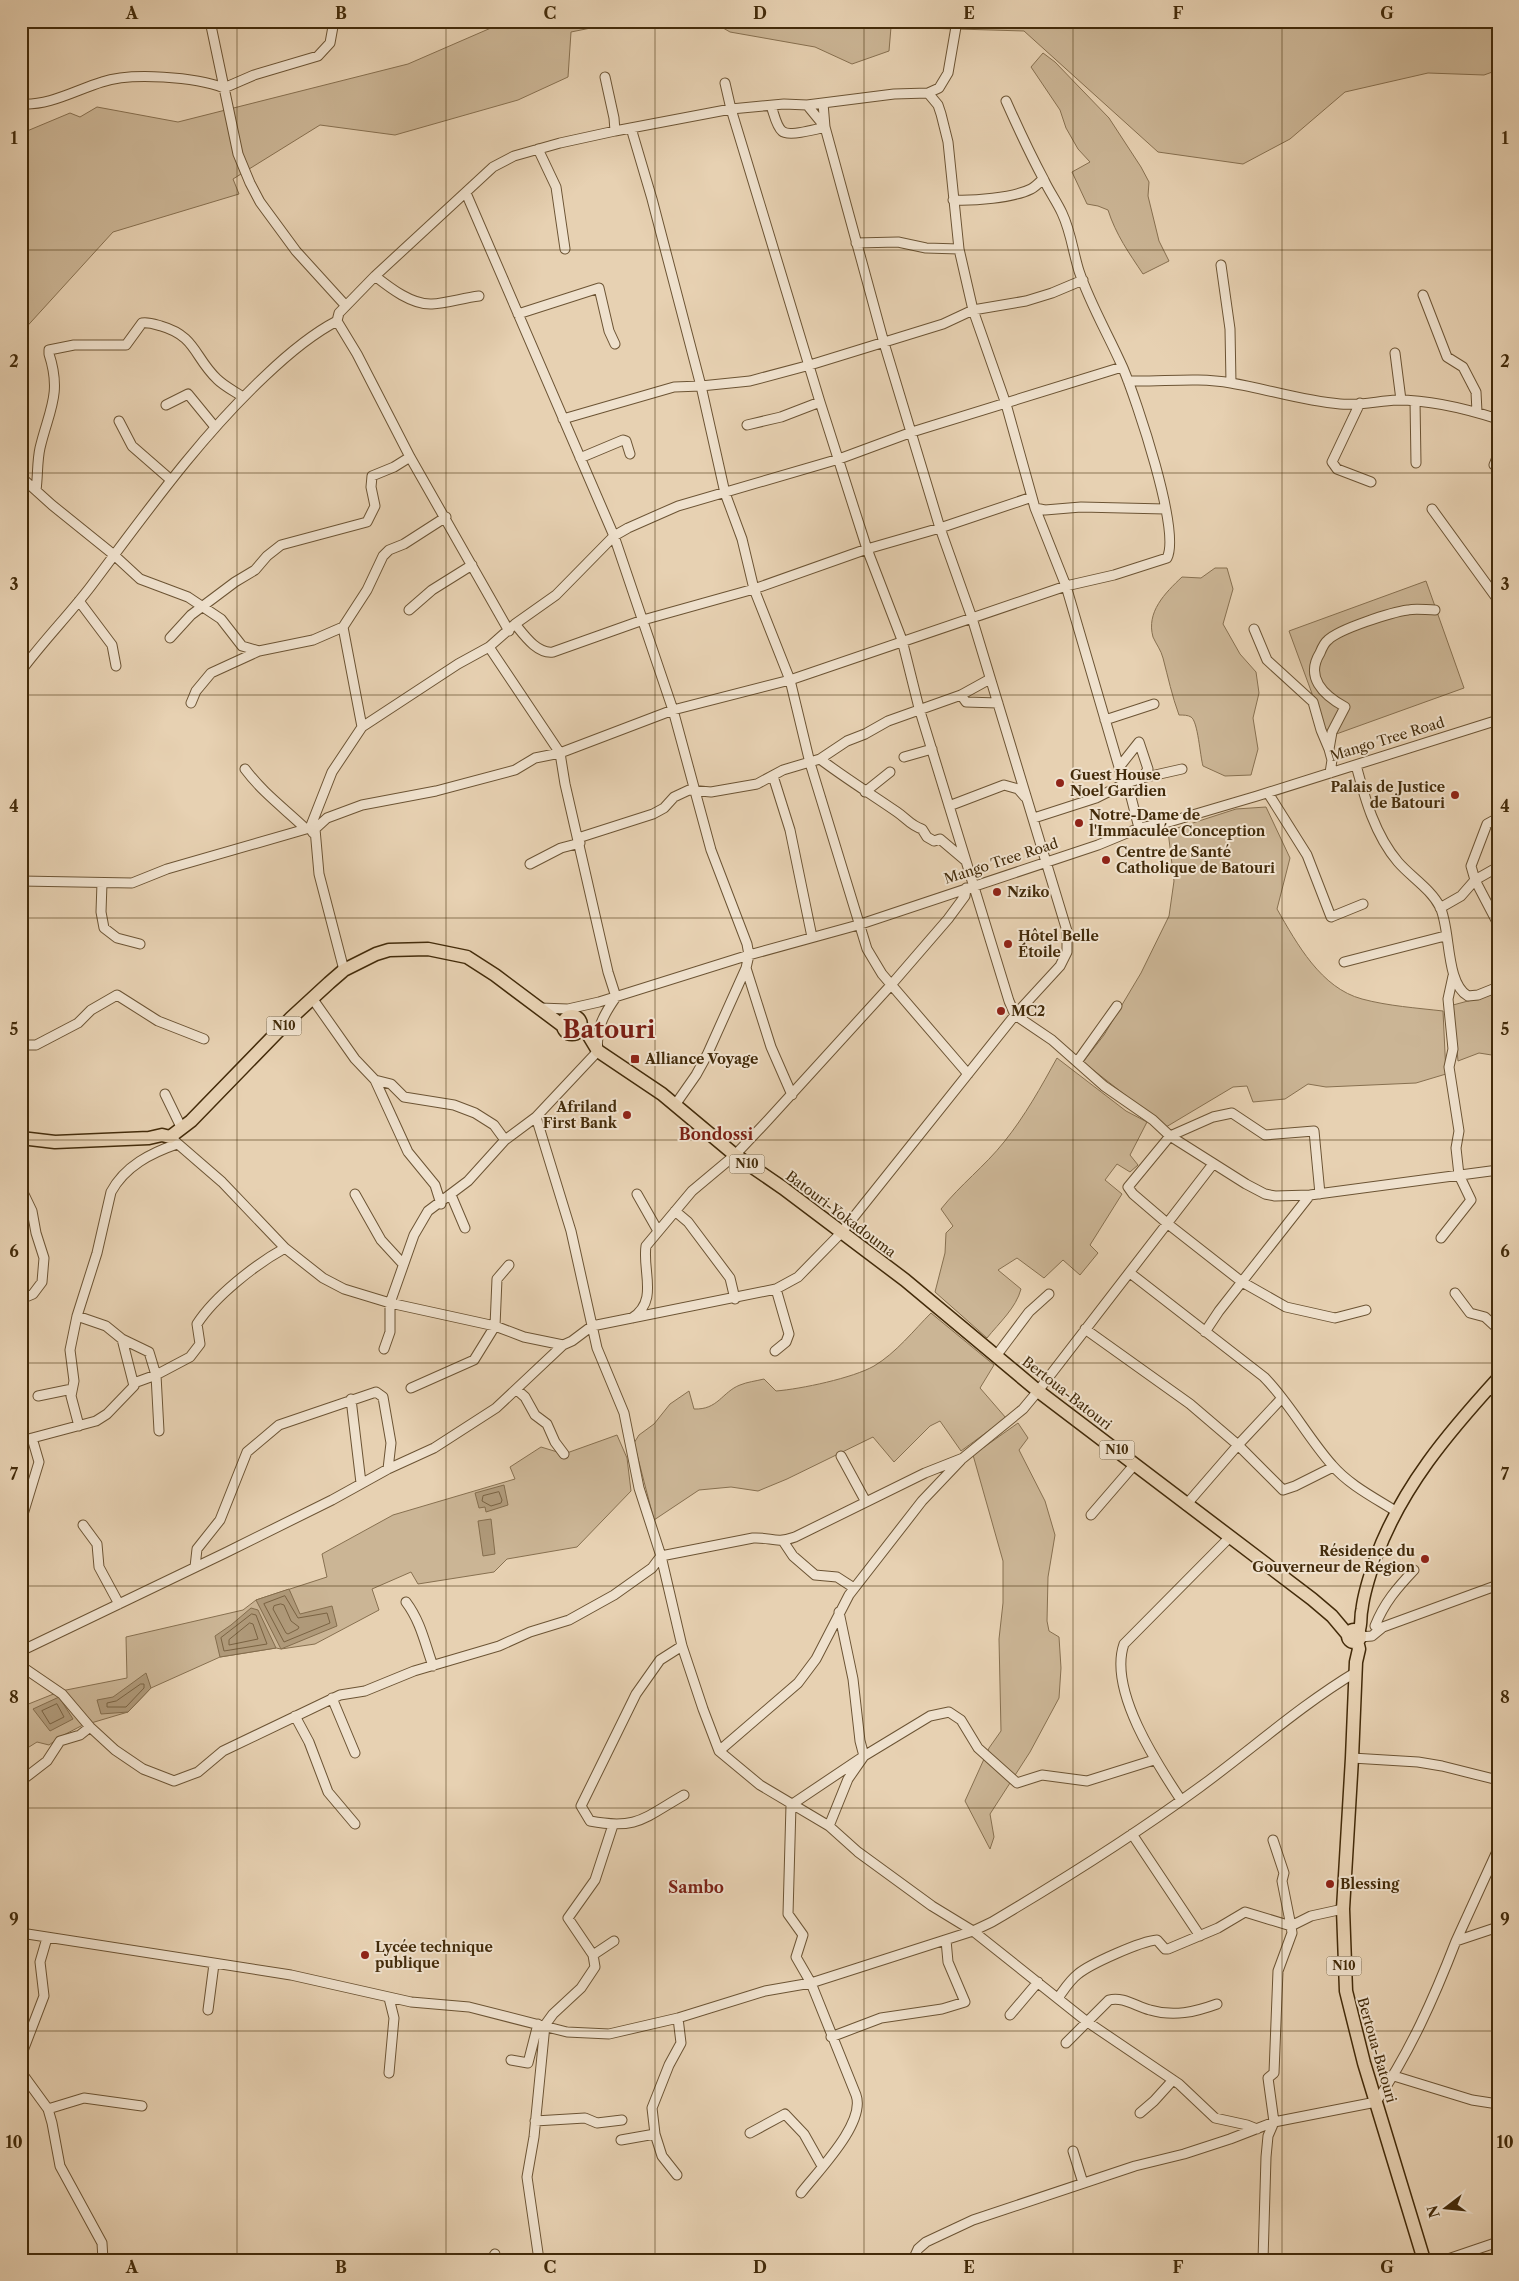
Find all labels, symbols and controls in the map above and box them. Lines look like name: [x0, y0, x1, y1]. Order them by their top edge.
text: A: [125, 3, 139, 23]
text: B: [335, 3, 347, 23]
text: C: [544, 3, 556, 23]
text: D: [753, 3, 767, 23]
text: E: [963, 3, 975, 23]
text: F: [1173, 3, 1184, 23]
text: G: [1380, 3, 1394, 23]
text: 1: [10, 128, 18, 148]
text: 1: [1501, 128, 1509, 148]
text: 2: [9, 351, 19, 371]
text: 2: [1500, 351, 1510, 371]
text: 3: [9, 574, 19, 594]
text: 3: [1500, 574, 1510, 594]
street label: Mango Tree Road: [1328, 713, 1447, 765]
place label: Guest House Noel Gardien: [1070, 766, 1167, 800]
marker: Guest House Noel Gardien: [1054, 777, 1066, 789]
place label: Palais de Justice de Batouri: [1331, 778, 1445, 812]
marker: Palais de Justice de Batouri: [1449, 789, 1461, 801]
text: 4: [9, 796, 19, 816]
text: 4: [1500, 796, 1510, 816]
place label: Notre-Dame de l'Immaculée Conception: [1089, 806, 1266, 840]
marker: Notre-Dame de l'Immaculée Conception: [1073, 817, 1085, 829]
street label: Mango Tree Road: [942, 834, 1061, 888]
place label: Centre de Santé Catholique de Batouri: [1116, 843, 1275, 877]
marker: Centre de Santé Catholique de Batouri: [1100, 854, 1112, 866]
place label: Nziko: [1007, 883, 1050, 901]
marker: Nziko: [991, 886, 1003, 898]
place label: Hôtel Belle Étoile: [1018, 927, 1099, 961]
marker: Hôtel Belle Étoile: [1002, 938, 1014, 950]
place label: MC2: [1011, 1002, 1045, 1020]
marker: MC2: [995, 1005, 1007, 1017]
district label: Batouri: [563, 1015, 656, 1044]
road number: N10: [266, 1016, 302, 1036]
text: 5: [10, 1019, 19, 1039]
text: 5: [1501, 1019, 1510, 1039]
place label: Alliance Voyage: [644, 1050, 758, 1068]
marker: Alliance Voyage: [629, 1053, 641, 1065]
place label: Afriland First Bank: [543, 1098, 618, 1132]
marker: Afriland First Bank: [621, 1109, 633, 1121]
district label: Bondossi: [679, 1124, 754, 1144]
road number: N10: [730, 1154, 764, 1174]
street label: Batouri-Yokadouma: [782, 1167, 900, 1262]
text: 6: [9, 1241, 19, 1261]
text: 6: [1500, 1241, 1510, 1261]
street label: Bertoua-Batouri: [1019, 1352, 1115, 1434]
road number: N10: [1100, 1440, 1134, 1460]
text: 7: [10, 1464, 19, 1484]
text: 7: [1501, 1464, 1510, 1484]
place label: Résidence du Gouverneur de Région: [1252, 1542, 1415, 1576]
marker: Résidence du Gouverneur de Région: [1419, 1553, 1431, 1565]
text: 8: [9, 1687, 19, 1707]
text: 8: [1500, 1687, 1510, 1707]
place label: Blessing: [1340, 1875, 1400, 1893]
district label: Sambo: [668, 1877, 724, 1897]
marker: Blessing: [1324, 1878, 1336, 1890]
text: 9: [9, 1909, 19, 1929]
text: 9: [1500, 1909, 1510, 1929]
place label: Lycée technique publique: [375, 1938, 493, 1972]
marker: Lycée technique publique: [359, 1949, 371, 1961]
road number: N10: [1326, 1956, 1362, 1975]
street label: Bertoua-Batouri: [1353, 1995, 1401, 2105]
text: 10: [5, 2132, 23, 2152]
text: 10: [1496, 2132, 1514, 2152]
north arrow: [1422, 2184, 1472, 2234]
text: N: [1423, 2203, 1444, 2220]
text: A: [125, 2257, 139, 2277]
text: B: [335, 2257, 347, 2277]
text: C: [544, 2257, 556, 2277]
text: D: [753, 2257, 767, 2277]
text: E: [963, 2257, 975, 2277]
text: F: [1173, 2257, 1184, 2277]
text: G: [1380, 2257, 1394, 2277]

